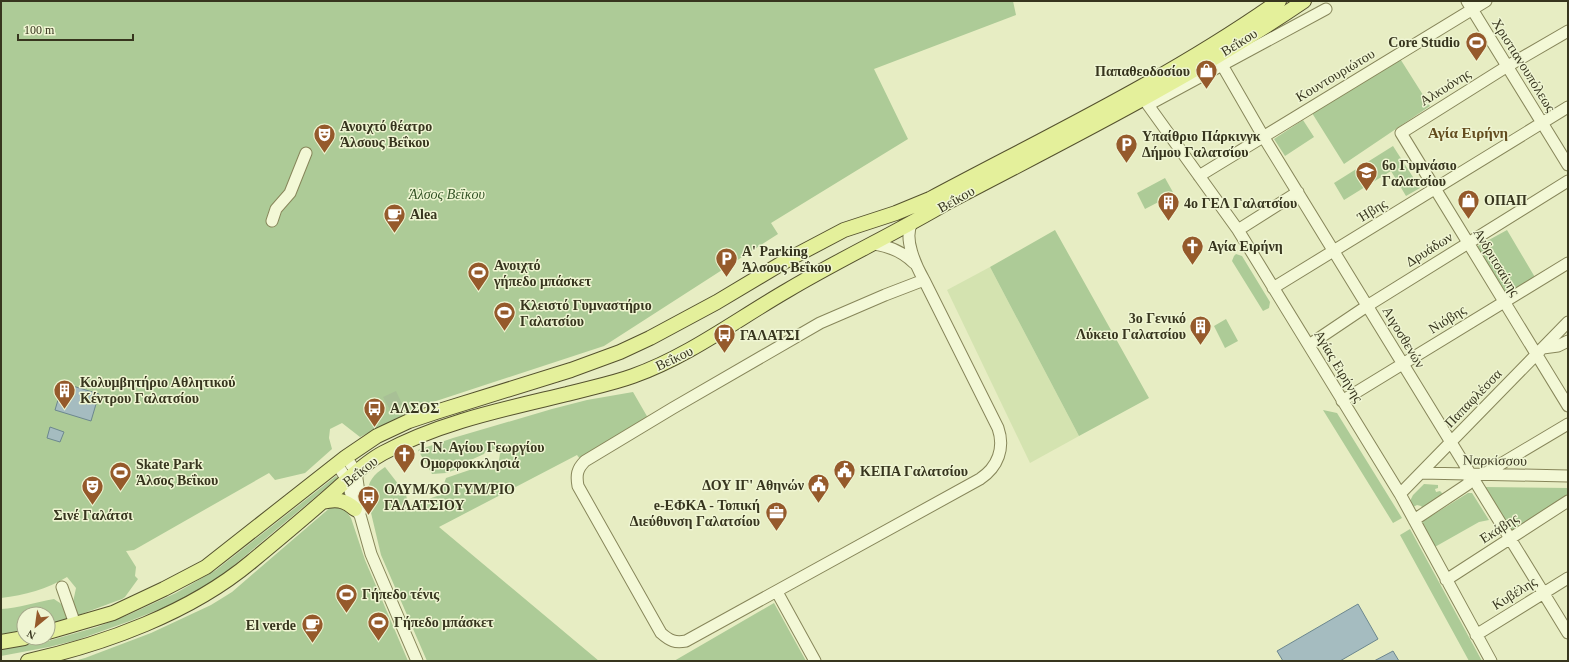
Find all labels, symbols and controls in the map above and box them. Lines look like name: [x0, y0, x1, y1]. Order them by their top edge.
scale bar: [18, 16, 133, 42]
street label: Χριστιανουπόλεως: [1489, 16, 1558, 115]
text: 100 m: [24, 23, 55, 37]
street label: Βεΐκου: [1218, 26, 1260, 59]
sports icon: Core Studio: [1463, 29, 1489, 62]
place label: Core Studio: [1388, 35, 1460, 50]
street label: Κουντουριώτου: [1293, 46, 1378, 105]
shop icon: Παπαθεοδοσίου: [1193, 58, 1219, 91]
place label: Παπαθεοδοσίου: [1095, 64, 1190, 79]
street label: Αλκυόνης: [1417, 66, 1474, 109]
place label: Ανοιχτό θέατρο Άλσους Βεΐκου: [340, 119, 432, 150]
theatre icon: Ανοιχτό θέατρο Άλσους Βεΐκου: [311, 121, 337, 154]
district label: Αγία Ειρήνη: [1428, 125, 1508, 141]
place label: Υπαίθριο Πάρκινγκ Δήμου Γαλατσίου: [1142, 129, 1261, 160]
parking icon: Υπαίθριο Πάρκινγκ Δήμου Γαλατσίου: [1113, 131, 1139, 164]
place label: 6ο Γυμνάσιο Γαλατσίου: [1382, 158, 1457, 189]
school or university icon: 6ο Γυμνάσιο Γαλατσίου: [1353, 160, 1379, 193]
street label: Βεΐκου: [935, 183, 977, 216]
park label: Άλσος Βεΐκου: [408, 187, 485, 202]
shop icon: ΟΠΑΠ: [1456, 187, 1482, 220]
building icon: 4ο ΓΕΛ Γαλατσίου: [1156, 190, 1182, 223]
place label: ΟΠΑΠ: [1484, 193, 1527, 208]
place label: 4ο ΓΕΛ Γαλατσίου: [1184, 196, 1297, 211]
street label: Ήβης: [1354, 196, 1390, 226]
cafe icon: Alea: [381, 201, 407, 234]
place label: Alea: [410, 207, 437, 222]
street label: Ανδριτσαίνης: [1471, 226, 1523, 299]
street label: Δρυάδων: [1403, 229, 1455, 270]
church icon: Αγία Ειρήνη: [1180, 233, 1206, 266]
place label: Αγία Ειρήνη: [1208, 239, 1283, 254]
place label: Α' Parking Άλσους Βεΐκου: [742, 244, 832, 275]
parking icon: Α' Parking Άλσους Βεΐκου: [714, 246, 740, 279]
place label: Ανοιχτό γήπεδο μπάσκετ: [493, 258, 592, 289]
sports icon: Ανοιχτό γήπεδο μπάσκετ: [466, 260, 492, 293]
place label: Κλειστό Γυμναστήριο Γαλατσίου: [520, 298, 652, 329]
sports icon: Κλειστό Γυμναστήριο Γαλατσίου: [491, 300, 517, 333]
street label: Νιόβης: [1426, 302, 1469, 337]
street label: Αιγοσθενών: [1379, 304, 1428, 371]
place label: 3ο Γενικό Λύκειο Γαλατσίου: [1076, 311, 1186, 342]
building icon: 3ο Γενικό Λύκειο Γαλατσίου: [1188, 313, 1214, 346]
bus stop icon: ΓΑΛΑΤΣΙ: [712, 322, 738, 355]
place label: ΓΑΛΑΤΣΙ: [740, 328, 800, 343]
street label: Αγίας Ειρήνης: [1311, 328, 1366, 405]
street label: Βεΐκου: [653, 343, 695, 374]
street label: Παπαφλέσσα: [1442, 366, 1505, 431]
place label: Κολυμβητήριο Αθλητικού Κέντρου Γαλατσίου: [80, 375, 235, 406]
building icon: Κολυμβητήριο Αθλητικού Κέντρου Γαλατσίου: [52, 377, 78, 410]
bus stop icon: ΑΛΣΟΣ: [362, 395, 388, 428]
place label: ΑΛΣΟΣ: [390, 401, 439, 416]
place label: Ι. Ν. Αγίου Γεωργίου Ομορφοκκλησιά: [420, 440, 544, 471]
church icon: Ι. Ν. Αγίου Γεωργίου Ομορφοκκλησιά: [391, 442, 417, 475]
street label: Ναρκίσσου: [1463, 452, 1527, 469]
street label: Βεΐκου: [340, 453, 381, 490]
place label: Skate Park Άλσος Βεΐκου: [136, 457, 218, 488]
public building icon: ΚΕΠΑ Γαλατσίου: [832, 458, 858, 491]
sports icon: Skate Park Άλσος Βεΐκου: [108, 459, 134, 492]
place label: ΚΕΠΑ Γαλατσίου: [860, 464, 968, 479]
public building icon: ΔΟΥ ΙΓ' Αθηνών: [806, 472, 832, 505]
theatre icon: Σινέ Γαλάτσι: [80, 474, 106, 507]
place label: ΔΟΥ ΙΓ' Αθηνών: [702, 478, 805, 493]
place label: ΟΛΥΜ/ΚΟ ΓΥΜ/ΡΙΟ ΓΑΛΑΤΣΙΟΥ: [384, 482, 515, 513]
bus stop icon: ΟΛΥΜ/ΚΟ ΓΥΜ/ΡΙΟ ΓΑΛΑΤΣΙΟΥ: [356, 484, 382, 517]
place label: e-ΕΦΚΑ - Τοπική Διεύθυνση Γαλατσίου: [630, 498, 760, 529]
office icon: e-ΕΦΚΑ - Τοπική Διεύθυνση Γαλατσίου: [763, 500, 789, 533]
place label: Σινέ Γαλάτσι: [53, 508, 133, 523]
street label: Εκάβης: [1477, 510, 1522, 546]
street label: Κυβέλης: [1489, 574, 1540, 613]
sports icon: Γήπεδο τένις: [334, 581, 360, 614]
place label: Γήπεδο τένις: [362, 587, 440, 602]
north arrow: [16, 606, 56, 646]
sports icon: Γήπεδο μπάσκετ: [365, 609, 391, 642]
cafe icon: El verde: [299, 612, 325, 645]
place label: Γήπεδο μπάσκετ: [394, 615, 494, 630]
place label: El verde: [246, 618, 296, 633]
text: N: [25, 628, 38, 642]

